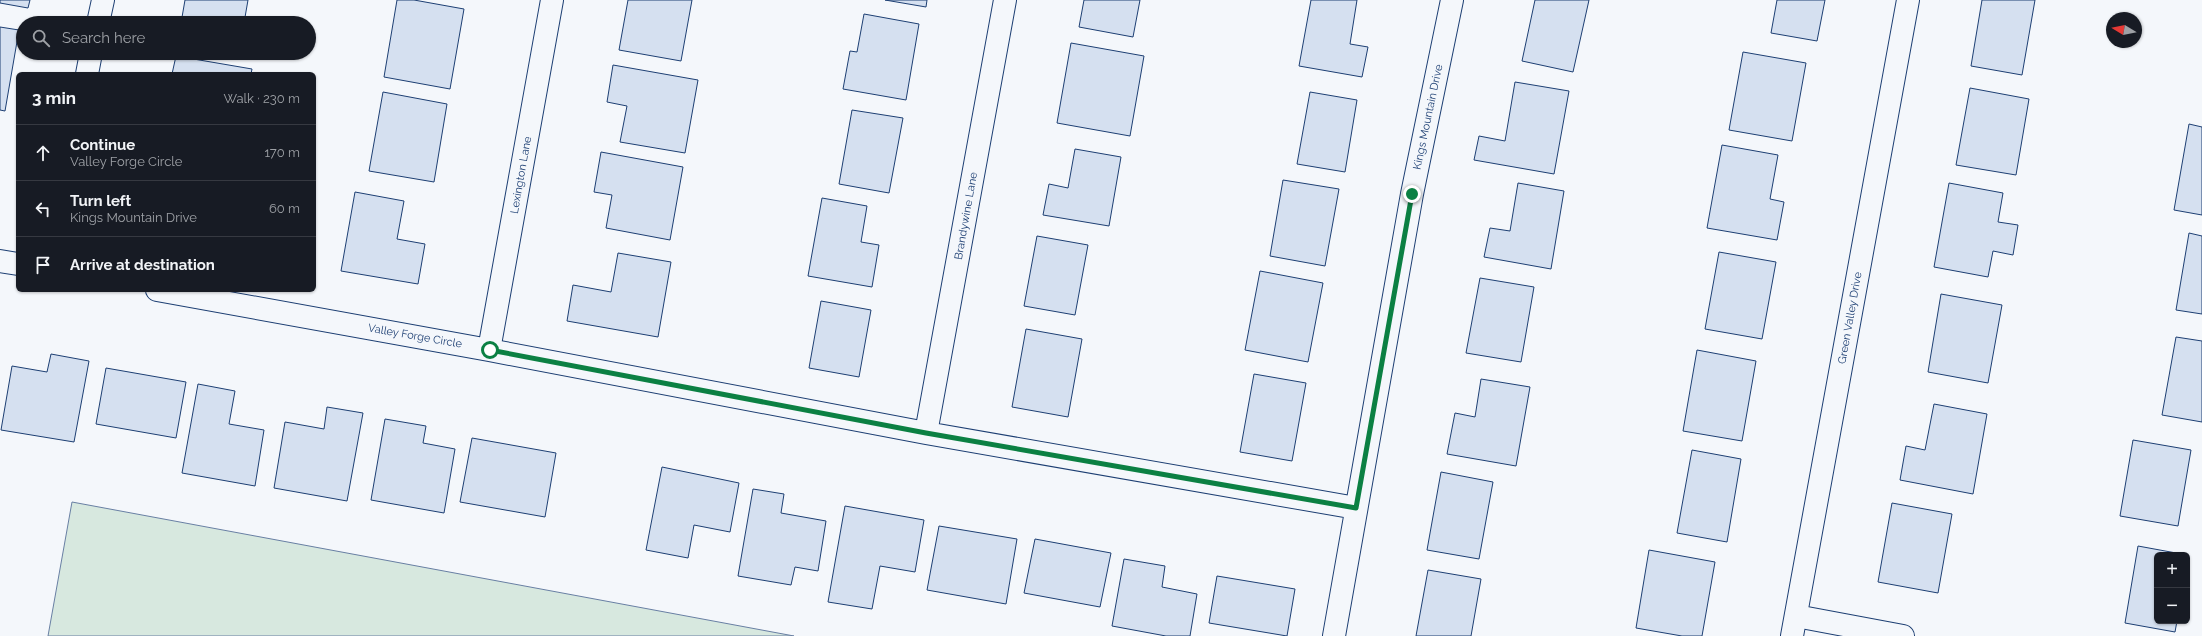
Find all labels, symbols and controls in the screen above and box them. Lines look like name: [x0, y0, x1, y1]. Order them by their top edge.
north arrow: [2106, 12, 2142, 48]
search box: [16, 16, 316, 60]
icon: search: [30, 27, 52, 49]
text: Search here: [62, 29, 145, 47]
street label: Kings Mountain Drive: [1410, 63, 1446, 171]
text: 3 min: [32, 88, 76, 108]
text: Walk · 230 m: [224, 91, 300, 106]
street label: Lexington Lane: [508, 135, 534, 215]
text: Continue: [70, 136, 135, 154]
icon: ahead: [32, 142, 54, 164]
text: 170 m: [264, 145, 300, 160]
text: Valley Forge Circle: [70, 154, 183, 169]
street label: Brandywine Lane: [952, 171, 980, 261]
route end: [1403, 185, 1421, 203]
text: Turn left: [70, 192, 131, 210]
icon: left: [32, 198, 54, 220]
text: 60 m: [269, 201, 300, 216]
text: Kings Mountain Drive: [70, 210, 197, 225]
icon: arrive: [32, 254, 54, 276]
text: Arrive at destination: [70, 256, 215, 274]
street label: Green Valley Drive: [1836, 270, 1865, 365]
street label: Valley Forge Circle: [367, 321, 464, 351]
route start: [481, 341, 499, 359]
map controls: [2154, 552, 2190, 624]
button: +: [2154, 552, 2190, 588]
button: −: [2154, 588, 2190, 624]

